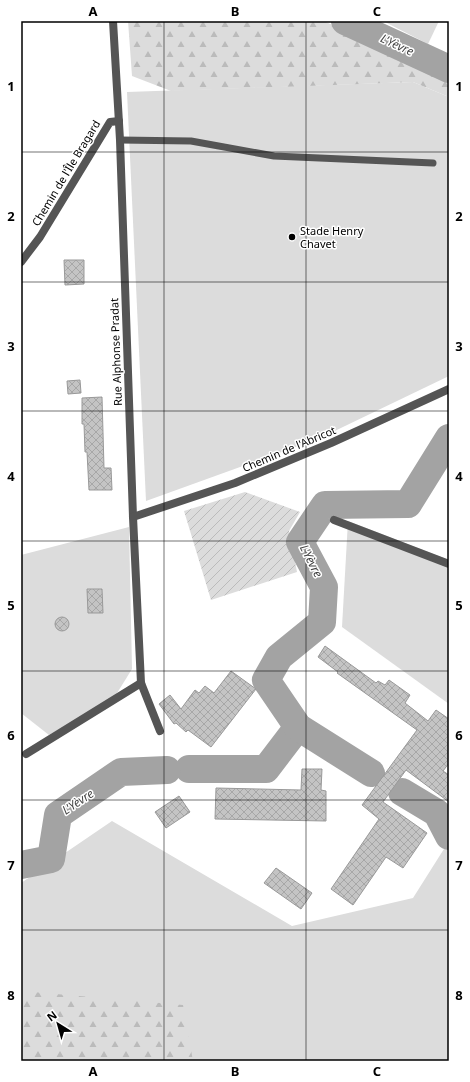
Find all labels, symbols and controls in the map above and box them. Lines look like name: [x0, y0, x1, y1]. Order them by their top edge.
text: A: [89, 2, 98, 20]
text: B: [231, 2, 239, 20]
text: C: [373, 2, 381, 20]
water label: L'Yèvre: [378, 29, 417, 60]
text: 1: [7, 77, 15, 95]
text: 1: [455, 77, 463, 95]
street label: Chemin de l'Île Bragard: [28, 117, 103, 229]
text: 2: [7, 207, 15, 225]
text: 2: [455, 207, 463, 225]
place label: Stade Henry Chavet: [300, 223, 364, 251]
marker: Stade Henry Chavet: [287, 232, 297, 242]
street label: Rue Alphonse Pradat: [106, 298, 125, 406]
text: 3: [7, 337, 15, 355]
text: 3: [455, 337, 463, 355]
street label: Chemin de l'Abricot: [240, 422, 338, 475]
text: 4: [7, 467, 15, 485]
text: 4: [455, 467, 463, 485]
water label: L'Yèvre: [296, 541, 327, 580]
text: 5: [7, 596, 15, 614]
text: 5: [455, 596, 463, 614]
text: 6: [7, 726, 15, 744]
text: 6: [455, 726, 463, 744]
water label: L'Yèvre: [58, 785, 97, 818]
text: 7: [7, 856, 15, 874]
text: 7: [455, 856, 463, 874]
text: 8: [7, 986, 15, 1004]
text: 8: [455, 986, 463, 1004]
north arrow: [38, 1004, 78, 1044]
text: N: [44, 1007, 60, 1024]
text: A: [89, 1062, 98, 1080]
text: B: [231, 1062, 239, 1080]
text: C: [373, 1062, 381, 1080]

